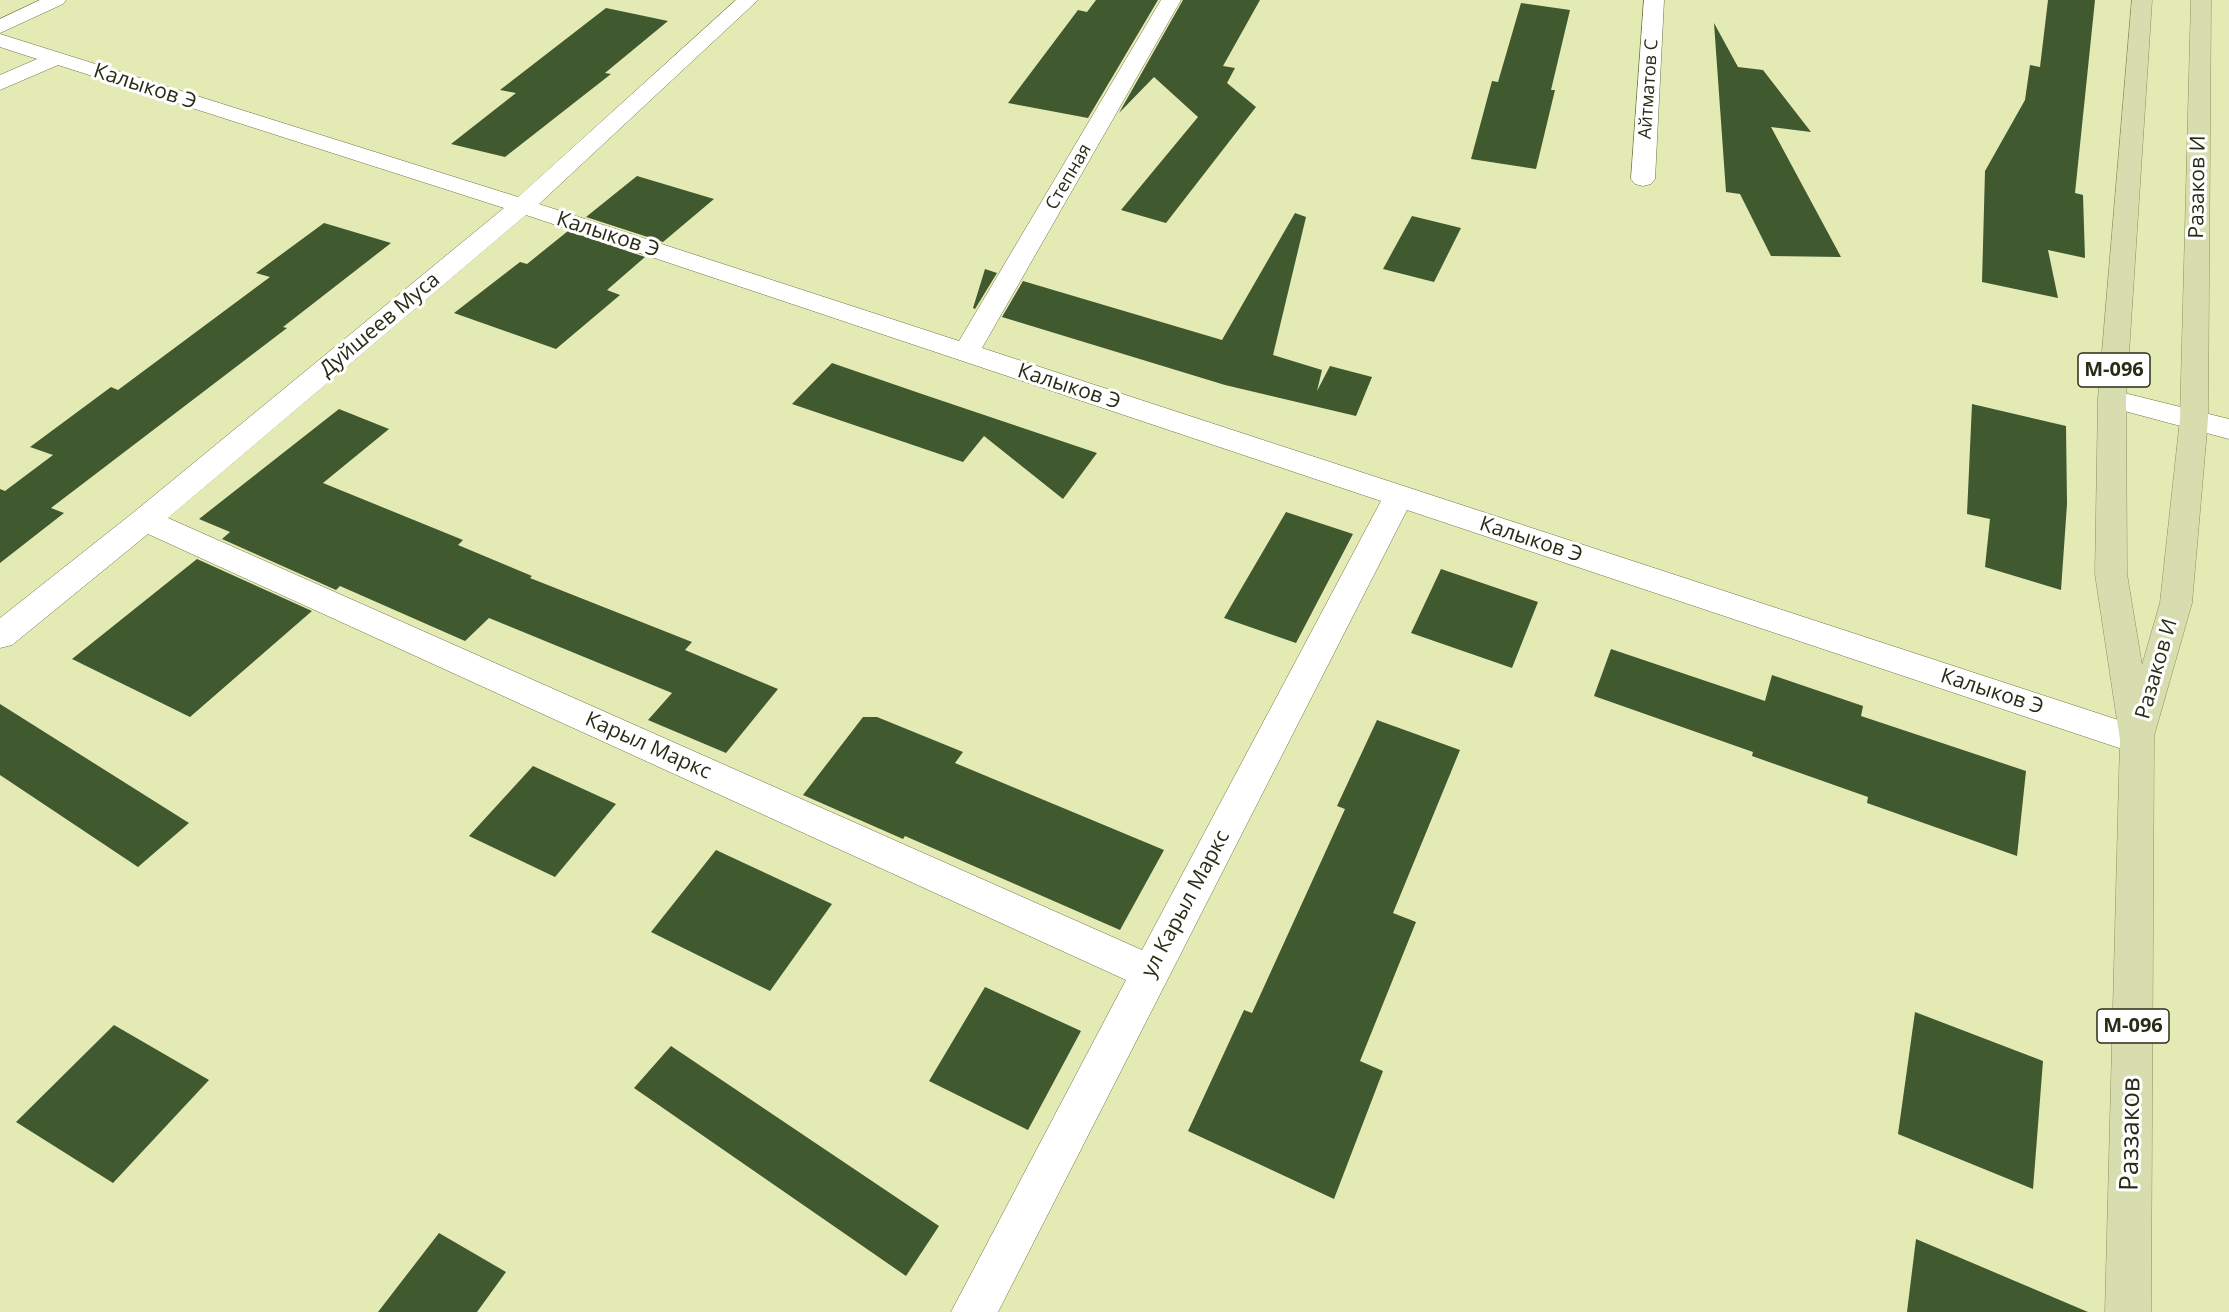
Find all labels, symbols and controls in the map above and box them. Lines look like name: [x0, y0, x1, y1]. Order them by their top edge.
street label: Айтматов С: [1635, 38, 1663, 140]
street label: Калыков Э: [90, 59, 200, 115]
street label: Разаков И: [2185, 135, 2211, 239]
street label: Степная: [1042, 140, 1096, 214]
street label: Калыков Э: [553, 207, 663, 263]
street label: Дуйшеев Муса: [315, 267, 445, 383]
road number: М-096: [2078, 353, 2150, 387]
street label: Калыков Э: [1014, 359, 1124, 415]
street label: Калыков Э: [1476, 512, 1586, 568]
street label: Разаков И: [2131, 616, 2183, 722]
street label: Калыков Э: [1937, 664, 2047, 720]
street label: Карыл Маркс: [581, 707, 715, 785]
street label: ул Карыл Маркс: [1137, 826, 1235, 982]
road number: М-096: [2097, 1009, 2169, 1043]
street label: Раззаков: [2114, 1077, 2148, 1191]

